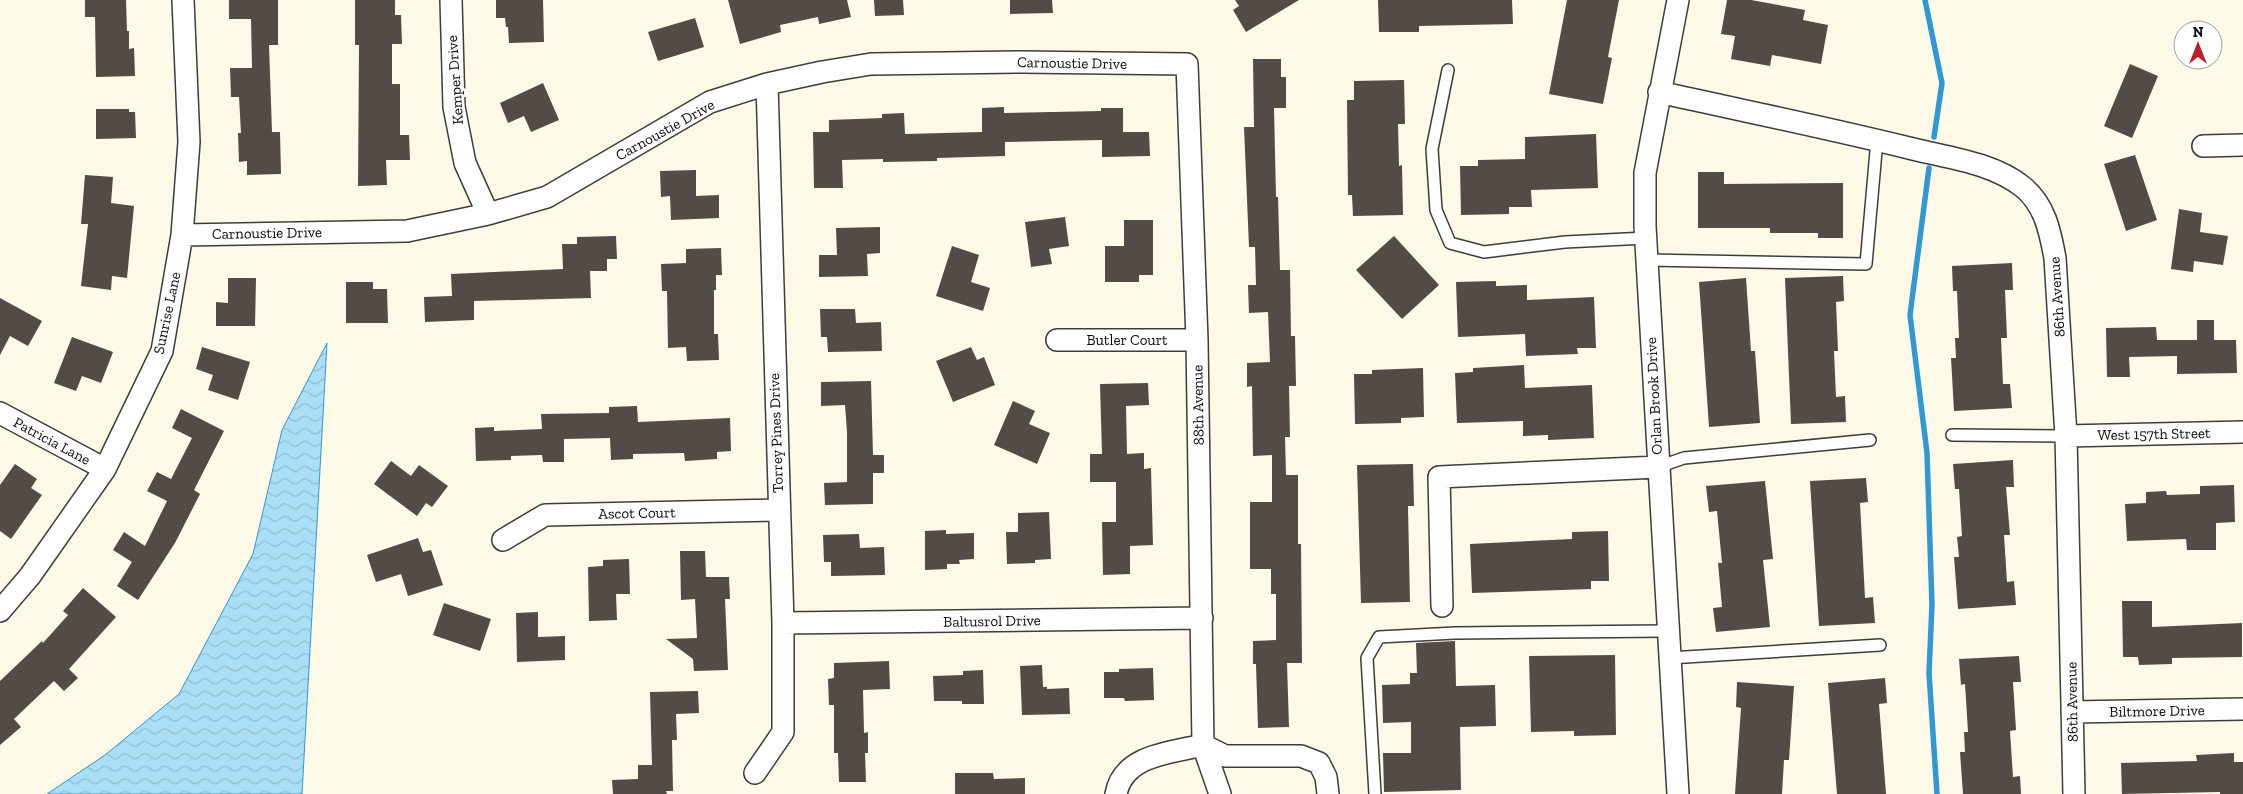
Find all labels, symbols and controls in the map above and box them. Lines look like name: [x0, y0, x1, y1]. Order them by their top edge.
north arrow: [2173, 20, 2223, 70]
text: N: [2193, 24, 2204, 41]
street label: Kemper Drive: [443, 35, 467, 125]
street label: Carnoustie Drive: [1017, 53, 1127, 73]
street label: Carnoustie Drive: [613, 95, 717, 165]
street label: Carnoustie Drive: [212, 223, 322, 243]
street label: 86th Avenue: [2045, 256, 2069, 338]
street label: Sunrise Lane: [150, 270, 184, 356]
street label: Butler Court: [1086, 331, 1168, 349]
street label: Orlan Brook Drive: [1642, 337, 1666, 455]
street label: 88th Avenue: [1188, 365, 1208, 445]
street label: Torrey Pines Drive: [765, 373, 787, 493]
street label: Patricia Lane: [10, 413, 94, 469]
street label: West 157th Street: [2097, 424, 2211, 444]
street label: Ascot Court: [598, 503, 676, 523]
street label: Baltusrol Drive: [943, 611, 1041, 631]
street label: 86th Avenue: [2062, 662, 2082, 742]
street label: Biltmore Drive: [2109, 701, 2205, 721]

